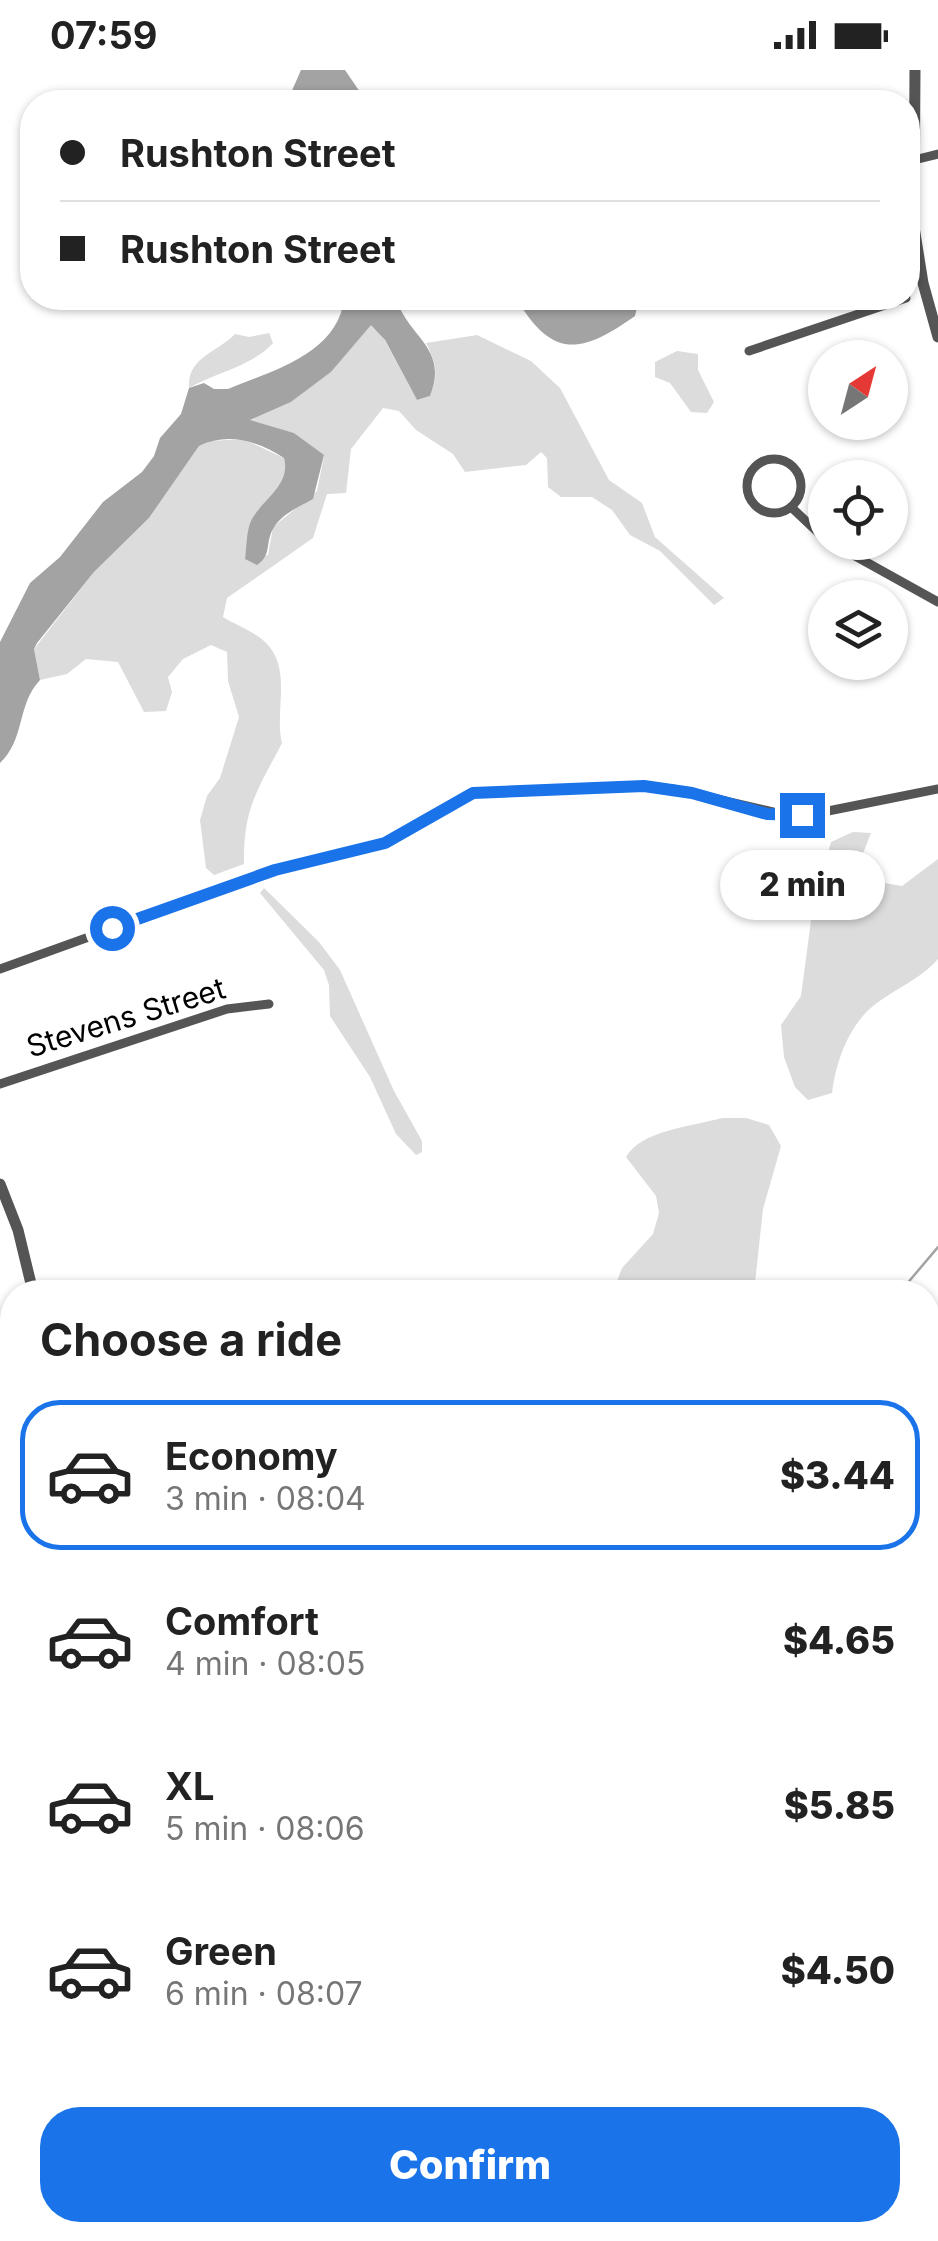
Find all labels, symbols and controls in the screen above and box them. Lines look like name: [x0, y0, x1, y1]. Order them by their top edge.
text: 07:59: [50, 12, 157, 58]
text: Rushton Street: [120, 130, 396, 176]
text: Rushton Street: [120, 226, 396, 272]
north arrow: [808, 340, 908, 440]
map controls: [808, 340, 908, 680]
button: locate: [808, 460, 908, 560]
button: layers: [808, 580, 908, 680]
route end: [780, 793, 825, 838]
callout: 2 min: [720, 850, 884, 920]
text: 2 min: [759, 865, 846, 904]
route start: [90, 906, 135, 951]
street label: Stevens Street: [22, 970, 230, 1064]
text: Choose a ride: [40, 1312, 342, 1367]
icon: car: [45, 1430, 135, 1520]
text: Economy: [165, 1433, 338, 1479]
text: $3.44: [780, 1452, 895, 1498]
text: 3 min · 08:04: [165, 1479, 366, 1518]
icon: car: [45, 1595, 135, 1685]
text: Comfort: [165, 1598, 319, 1644]
text: $4.65: [783, 1617, 895, 1663]
text: 4 min · 08:05: [165, 1644, 365, 1683]
icon: car: [45, 1760, 135, 1850]
text: XL: [165, 1763, 215, 1809]
text: $5.85: [784, 1782, 895, 1828]
text: 5 min · 08:06: [165, 1809, 365, 1848]
icon: car: [45, 1925, 135, 2015]
text: Green: [165, 1928, 277, 1974]
text: $4.50: [781, 1947, 895, 1993]
text: 6 min · 08:07: [165, 1974, 363, 2013]
button: Confirm: [40, 2107, 900, 2222]

